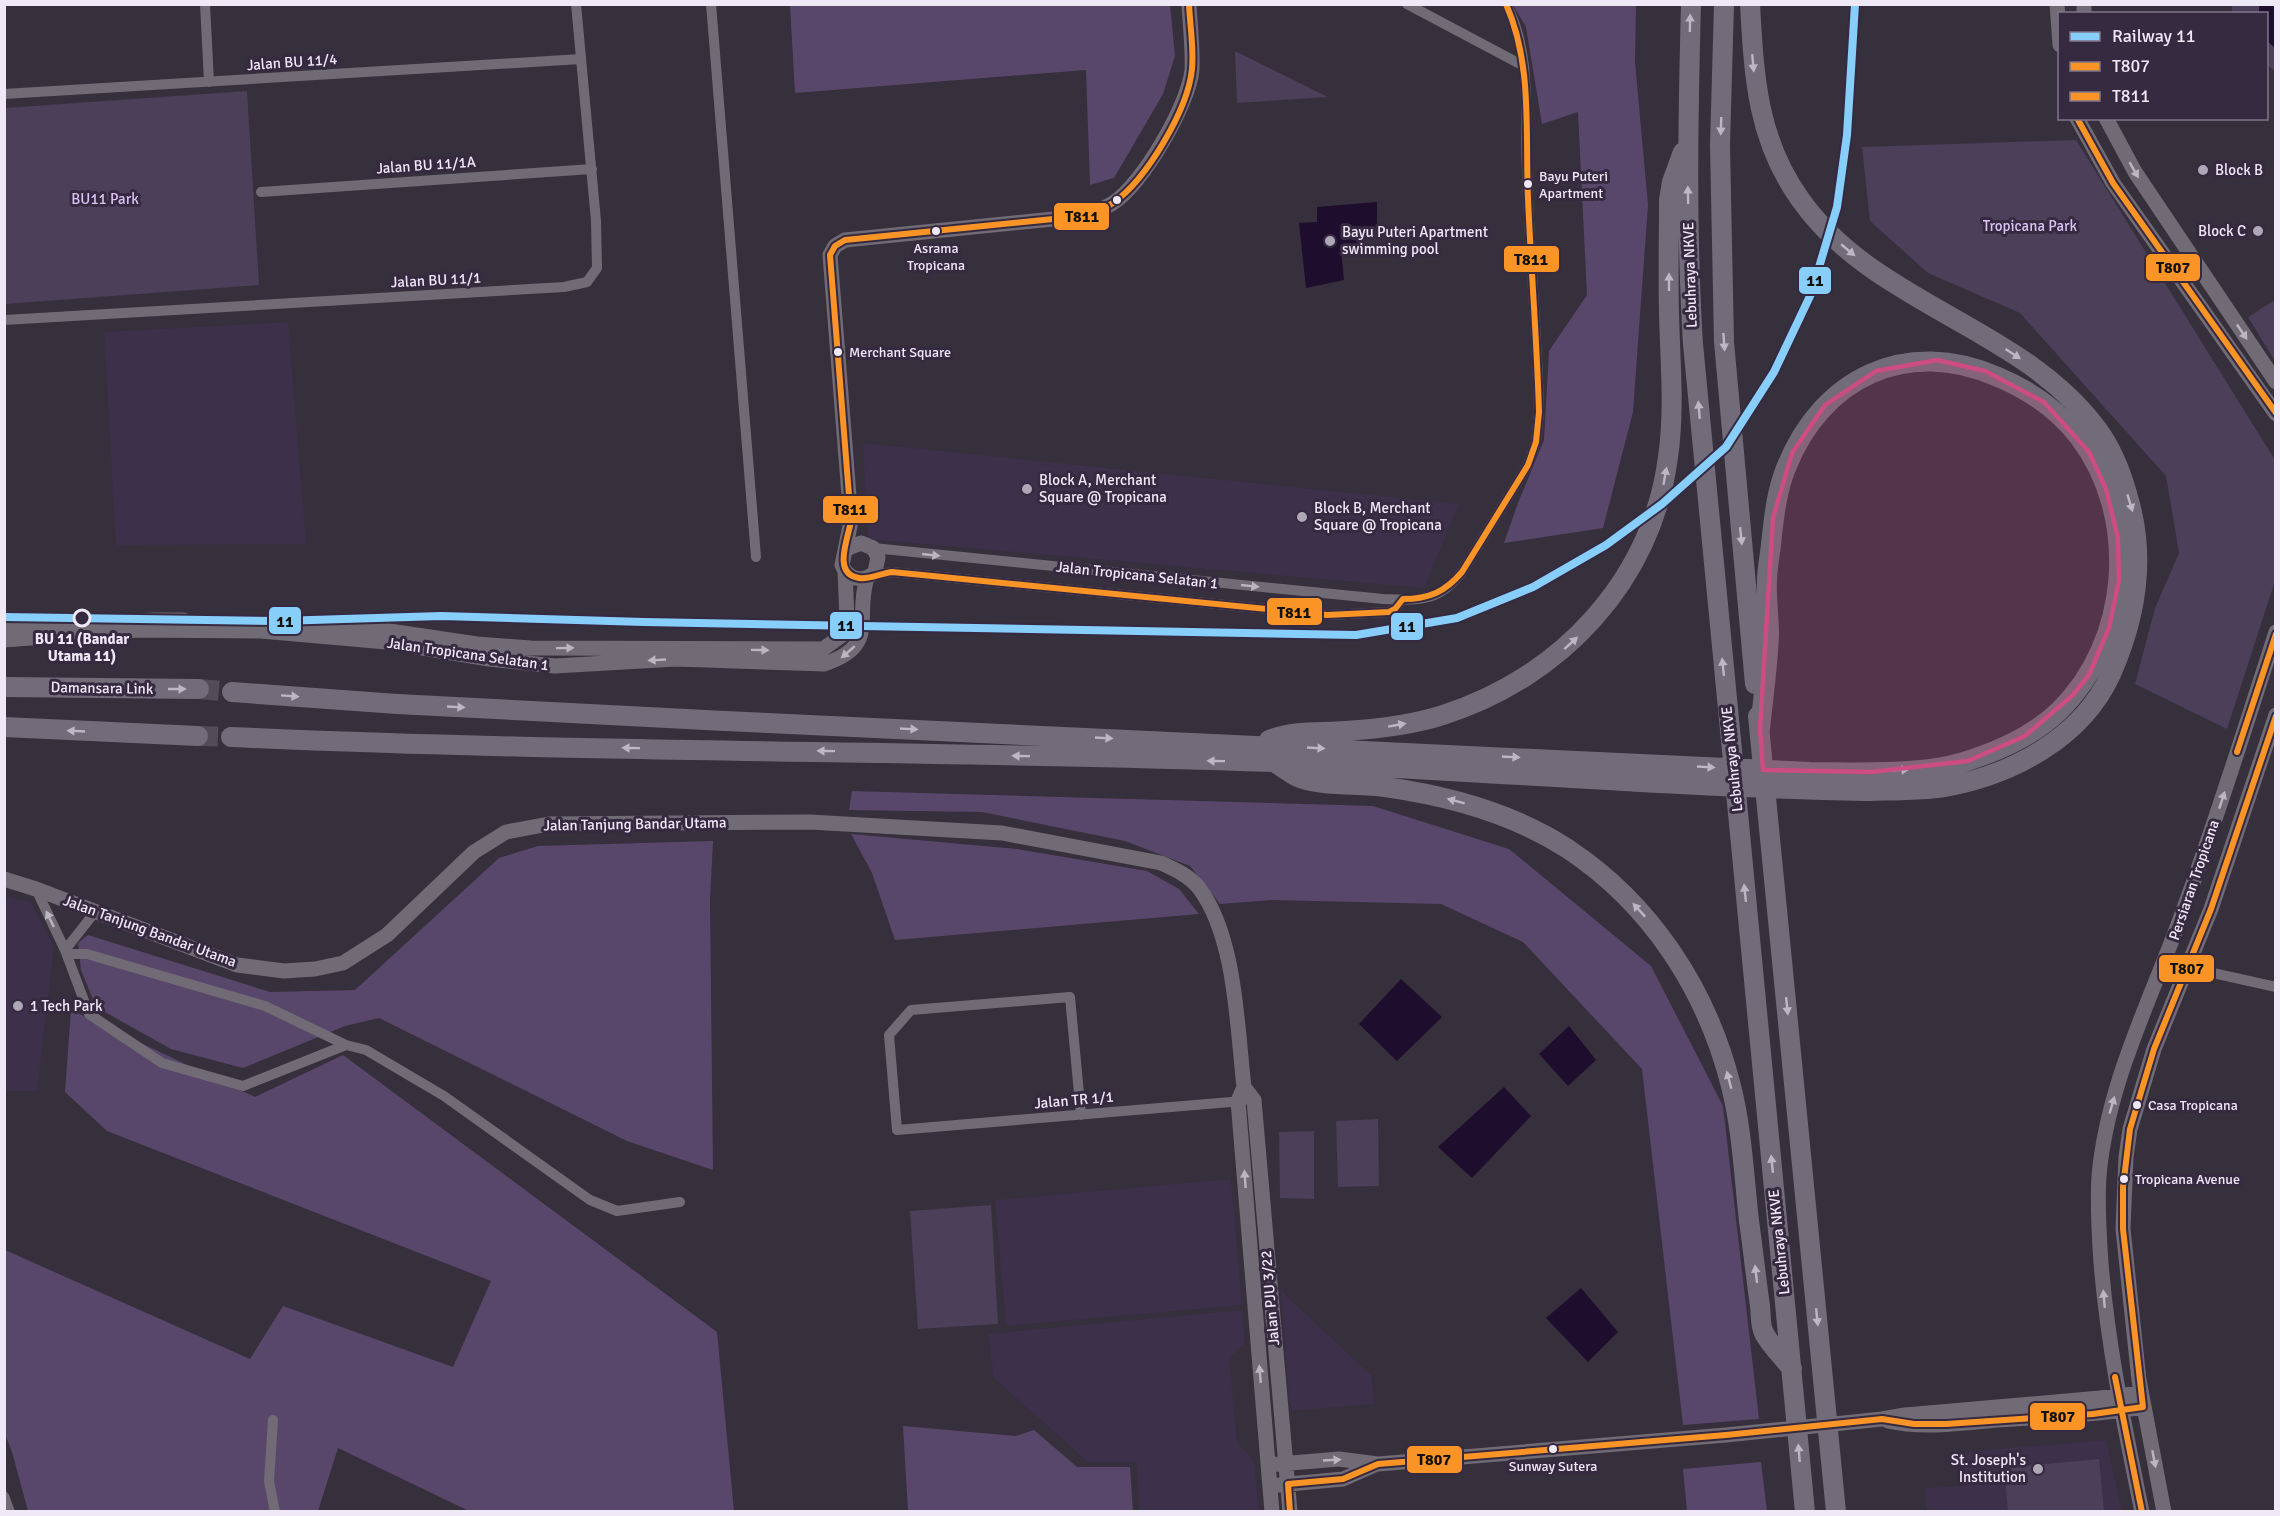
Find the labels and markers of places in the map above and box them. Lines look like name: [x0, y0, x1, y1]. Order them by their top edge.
place label: Block B: [2215, 161, 2263, 179]
marker: Block B: [2196, 163, 2210, 177]
place label: Bayu Puteri Apartment: [1539, 168, 1608, 202]
marker: Bayu Puteri Apartment: [1522, 178, 1534, 190]
unlabelled marker: [1111, 194, 1123, 206]
place label: Block C: [2198, 222, 2246, 240]
place label: Bayu Puteri Apartment swimming pool: [1342, 223, 1488, 258]
marker: Block C: [2251, 224, 2265, 238]
marker: Asrama Tropicana: [930, 225, 942, 237]
marker: Bayu Puteri Apartment swimming pool: [1323, 234, 1337, 248]
place label: Asrama Tropicana: [907, 240, 965, 274]
place label: Merchant Square: [849, 344, 951, 361]
marker: Merchant Square: [832, 346, 844, 358]
place label: Block A, Merchant Square @ Tropicana: [1039, 471, 1167, 506]
marker: Block A, Merchant Square @ Tropicana: [1020, 482, 1034, 496]
place label: Block B, Merchant Square @ Tropicana: [1314, 499, 1442, 534]
marker: Block B, Merchant Square @ Tropicana: [1295, 510, 1309, 524]
marker: BU 11 (Bandar Utama 11): [73, 609, 91, 627]
place label: BU 11 (Bandar Utama 11): [35, 630, 129, 665]
place label: 1 Tech Park: [30, 997, 103, 1015]
marker: 1 Tech Park: [11, 999, 25, 1013]
place label: Casa Tropicana: [2148, 1097, 2238, 1114]
marker: Casa Tropicana: [2131, 1099, 2143, 1111]
place label: Tropicana Avenue: [2135, 1171, 2240, 1188]
marker: Tropicana Avenue: [2118, 1173, 2130, 1185]
marker: Sunway Sutera: [1547, 1443, 1559, 1455]
place label: St. Joseph's Institution: [1951, 1451, 2026, 1486]
place label: Sunway Sutera: [1509, 1458, 1597, 1475]
marker: St. Joseph's Institution: [2031, 1462, 2045, 1476]

